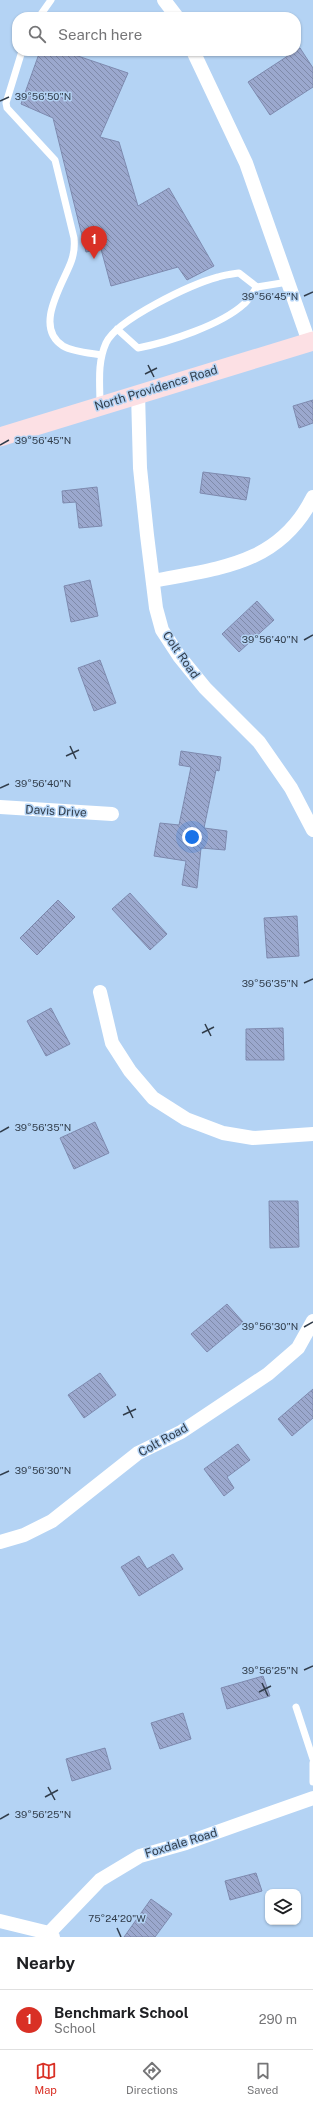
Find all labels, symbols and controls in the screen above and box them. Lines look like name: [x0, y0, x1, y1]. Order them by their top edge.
search box: [12, 12, 301, 56]
icon: search: [26, 23, 48, 45]
text: Search here: [58, 26, 142, 43]
text: 39°56'50"N: [15, 90, 71, 102]
pin: 1: [81, 226, 107, 259]
text: 39°56'45"N: [242, 290, 298, 302]
street label: North Providence Road: [93, 363, 219, 413]
text: 39°56'45"N: [15, 434, 71, 446]
street label: Colt Road: [160, 629, 202, 681]
text: 39°56'40"N: [242, 633, 298, 645]
text: 39°56'40"N: [15, 777, 71, 789]
street label: Davis Drive: [25, 802, 87, 820]
your location: [182, 827, 202, 847]
text: 39°56'35"N: [242, 977, 298, 989]
text: 39°56'35"N: [15, 1121, 71, 1133]
text: 39°56'30"N: [242, 1320, 298, 1332]
street label: Colt Road: [136, 1421, 190, 1459]
text: 39°56'30"N: [15, 1464, 71, 1476]
text: 39°56'25"N: [242, 1664, 298, 1676]
text: 39°56'25"N: [15, 1808, 71, 1820]
street label: Foxdale Road: [143, 1825, 219, 1861]
map controls: [265, 1889, 301, 1925]
button: layers: [265, 1889, 301, 1925]
text: 75°24'20"W: [88, 1912, 146, 1924]
text: Nearby: [16, 1953, 75, 1973]
text: Benchmark School: [54, 2004, 189, 2021]
text: 1: [26, 2012, 32, 2027]
text: 290 m: [259, 2012, 297, 2027]
text: School: [54, 2021, 96, 2036]
tab: Map: [35, 2060, 57, 2096]
tab: Directions: [126, 2060, 178, 2096]
tab: Saved: [247, 2060, 278, 2096]

